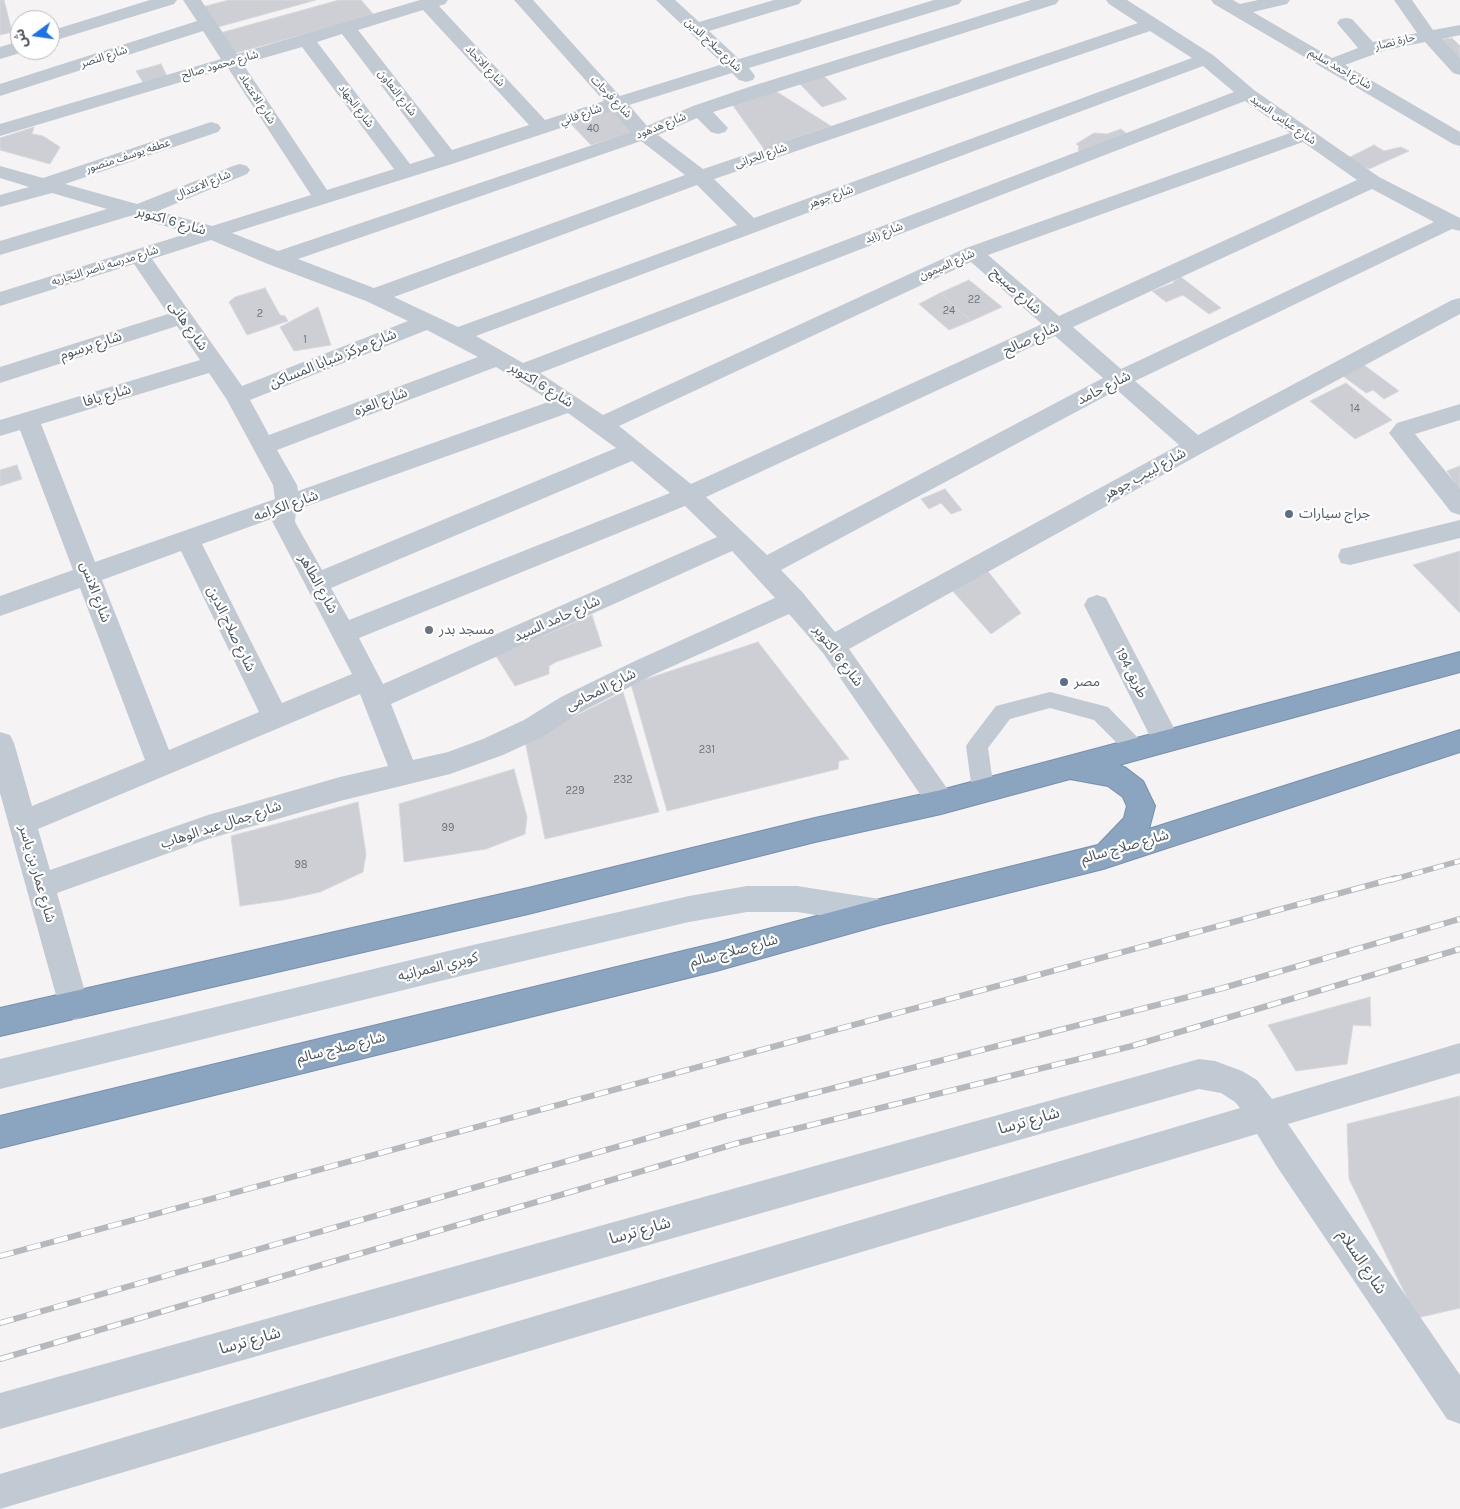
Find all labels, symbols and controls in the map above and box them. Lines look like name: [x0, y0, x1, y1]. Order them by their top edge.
north arrow: [10, 10, 60, 60]
street label: شارع صلاح الدين: [682, 15, 744, 75]
text: ش: [10, 27, 31, 50]
street label: حارة نصار: [1374, 31, 1416, 53]
street label: شارع النصر: [79, 43, 129, 71]
street label: شارع الاتحاد: [463, 43, 507, 89]
street label: شارع احمد سليم: [1306, 46, 1374, 92]
street label: شارع محمود صالح: [180, 48, 260, 82]
street label: شارع التعاون: [375, 67, 419, 119]
street label: شارع الاعتماد: [236, 71, 278, 127]
street label: شارع فرحات: [588, 73, 634, 121]
street label: شارع الجهاد: [336, 82, 376, 130]
street label: شارع عباس السيد: [1248, 92, 1318, 148]
street label: شارع فاني: [558, 102, 604, 128]
street label: شارع هدهود: [634, 110, 688, 142]
house number: 40: [587, 122, 599, 136]
street label: عطفه يوسف منصور: [84, 136, 172, 176]
street label: شارع الحرانى: [733, 141, 789, 171]
street label: شارع الاعتدال: [173, 168, 233, 202]
street label: شارع جوهر: [807, 183, 855, 211]
street label: شارع 6 اكتوبر: [134, 203, 208, 239]
street label: شارع زايد: [863, 220, 905, 246]
street label: شارع مدرسه ناصر التجاريه: [50, 243, 160, 289]
street label: شارع الميمون: [917, 247, 977, 283]
street label: شارع صبيح: [987, 264, 1045, 318]
house number: 22: [968, 293, 980, 307]
street label: شارع هانى: [165, 298, 211, 354]
house number: 24: [943, 304, 955, 318]
house number: 2: [257, 307, 263, 321]
street label: شارع صالح: [1000, 319, 1062, 359]
street label: شارع مركز شبابا المساكن: [267, 326, 399, 392]
street label: شارع برسوم: [58, 328, 124, 364]
house number: 1: [303, 333, 307, 347]
street label: شارع 6 اكتوبر: [506, 359, 576, 411]
street label: شارع حامد: [1074, 367, 1134, 409]
street label: شارع يافا: [81, 381, 133, 411]
street label: شارع العزه: [352, 384, 410, 420]
house number: 14: [1350, 402, 1360, 416]
street label: شارع لبيب جوهر: [1101, 445, 1189, 503]
street label: شارع الكرامه: [251, 487, 321, 525]
place label: جراج سيارات: [1299, 506, 1370, 522]
marker: جراج سيارات: [1283, 508, 1295, 520]
street label: شارع الطاهر: [295, 551, 341, 617]
street label: شارع الانس: [76, 559, 114, 625]
street label: شارع صلاح الدين: [203, 584, 259, 674]
street label: شارع حامد السيد: [511, 592, 603, 646]
place label: مسجد بدر: [439, 622, 494, 638]
street label: شارع 6 اكتوبر: [810, 622, 866, 690]
marker: مسجد بدر: [423, 624, 435, 636]
street label: طريق 194: [1111, 645, 1151, 701]
street label: شارع المحامى: [563, 665, 639, 715]
place label: مصر: [1074, 674, 1100, 690]
marker: مصر: [1058, 676, 1070, 688]
house number: 231: [699, 743, 715, 757]
house number: 232: [613, 773, 633, 787]
house number: 229: [565, 784, 585, 798]
street label: شارع جمال عبد الوهاب: [158, 797, 284, 853]
house number: 99: [442, 821, 454, 835]
street label: شارع عمار بن ياسر: [15, 823, 59, 925]
street label: شارع صلاح سالم: [1079, 826, 1171, 868]
house number: 98: [294, 858, 308, 872]
street label: شارع صلاح سالم: [688, 931, 780, 971]
street label: كوبري العمرانيه: [396, 949, 480, 985]
street label: شارع صلاح سالم: [295, 1029, 387, 1067]
street label: شارع ترسا: [996, 1103, 1062, 1139]
street label: شارع ترسا: [607, 1213, 673, 1249]
street label: شارع السلام: [1333, 1226, 1391, 1298]
street label: شارع ترسا: [217, 1323, 283, 1359]

